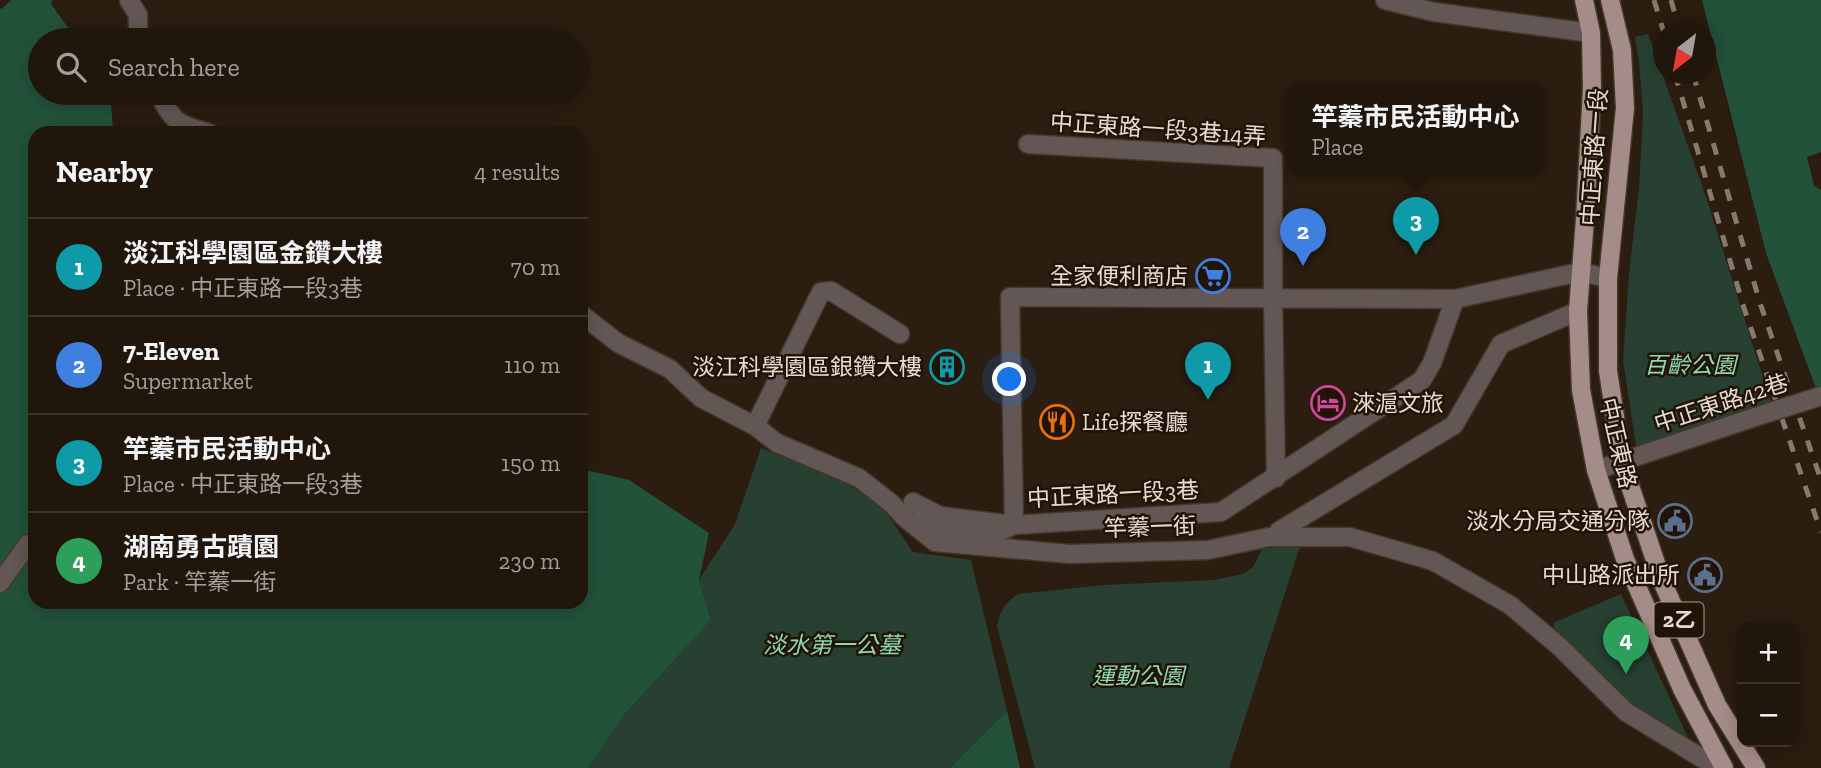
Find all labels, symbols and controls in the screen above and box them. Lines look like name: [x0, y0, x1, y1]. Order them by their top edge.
north arrow: [1653, 21, 1716, 84]
search box: [28, 28, 588, 105]
icon: search: [52, 48, 90, 86]
text: Search here: [108, 51, 240, 83]
popup: [1286, 83, 1545, 174]
street label: 中正東路一段: [1575, 87, 1613, 227]
text: 竿蓁市民活動中心: [1311, 101, 1520, 133]
street label: 中正東路一段3巷14弄: [1049, 107, 1267, 151]
text: Place: [1311, 133, 1363, 161]
text: Nearby: [56, 154, 153, 190]
text: 4 results: [474, 158, 560, 186]
pin: 3: [1393, 197, 1439, 255]
pin: 2: [1280, 208, 1326, 266]
text: 淡江科學園區金鑽大樓: [123, 237, 383, 269]
text: 1: [74, 253, 84, 281]
text: 70 m: [511, 253, 560, 281]
supermarket icon: 全家便利商店: [1194, 257, 1232, 295]
place label: 全家便利商店: [1050, 262, 1188, 290]
text: Place · 中正東路一段3巷: [123, 274, 363, 302]
text: 7-Eleven: [123, 335, 220, 367]
pin: 1: [1185, 342, 1231, 400]
building icon: 淡江科學園區銀鑽大樓: [928, 348, 966, 386]
text: 2: [73, 351, 85, 379]
text: 110 m: [504, 351, 560, 379]
park label: 百齡公園: [1644, 351, 1739, 379]
place label: 淡江科學園區銀鑽大樓: [692, 353, 922, 381]
your location: [992, 362, 1026, 396]
text: Supermarket: [123, 367, 253, 395]
street label: 中正東路42巷: [1650, 368, 1792, 438]
hotel icon: 淶滬文旅: [1309, 384, 1347, 422]
place label: 淶滬文旅: [1352, 389, 1444, 417]
street label: 中正東路: [1594, 395, 1642, 491]
restaurant icon: Life探餐廳: [1038, 403, 1076, 441]
place label: Life探餐廳: [1082, 408, 1188, 436]
text: 竿蓁市民活動中心: [123, 433, 331, 465]
text: 3: [73, 449, 85, 477]
text: 150 m: [501, 449, 560, 477]
text: Place · 中正東路一段3巷: [123, 470, 363, 498]
street label: 中正東路一段3巷: [1026, 476, 1200, 512]
public building icon: 淡水分局交通分隊: [1656, 502, 1694, 540]
place label: 淡水分局交通分隊: [1466, 507, 1650, 535]
street label: 竿蓁一街: [1104, 511, 1196, 543]
text: 湖南勇古蹟園: [123, 531, 279, 563]
text: 4: [72, 547, 86, 575]
text: 230 m: [499, 547, 560, 575]
public building icon: 中山路派出所: [1686, 556, 1724, 594]
place label: 中山路派出所: [1542, 561, 1680, 589]
text: Park · 竿蓁一街: [123, 568, 276, 596]
road number: 2乙: [1654, 602, 1704, 638]
pin: 4: [1603, 616, 1649, 674]
map controls: [1737, 621, 1800, 747]
button: +: [1737, 621, 1800, 684]
park label: 淡水第一公墓: [763, 631, 905, 659]
park label: 運動公園: [1092, 662, 1187, 690]
button: −: [1737, 684, 1800, 747]

